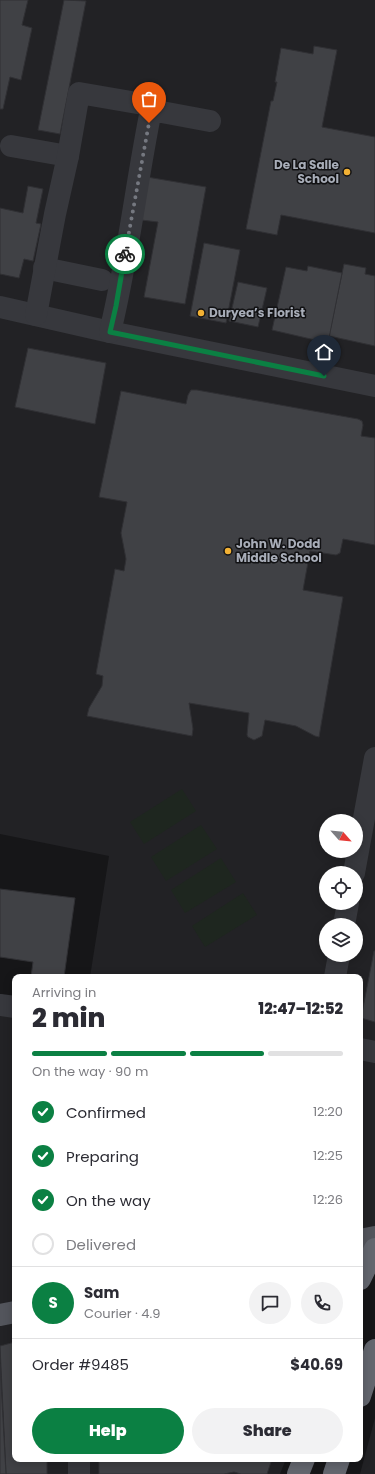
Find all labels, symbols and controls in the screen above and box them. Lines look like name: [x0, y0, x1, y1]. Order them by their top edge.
pin: [132, 82, 166, 123]
icon: bag: [138, 88, 160, 110]
place label: De La Salle School: [274, 156, 340, 187]
marker: De La Salle School: [342, 167, 352, 177]
courier: [105, 234, 145, 274]
icon: bike: [114, 243, 136, 265]
place label: Duryea’s Florist: [209, 304, 305, 321]
marker: Duryea’s Florist: [196, 308, 206, 318]
pin: [307, 335, 341, 376]
icon: home: [313, 341, 335, 363]
place label: John W. Dodd Middle School: [236, 535, 322, 566]
marker: John W. Dodd Middle School: [223, 546, 233, 556]
north arrow: [319, 814, 363, 858]
map controls: [319, 814, 363, 962]
button: locate: [319, 866, 363, 910]
button: layers: [319, 918, 363, 962]
text: Arriving in: [32, 983, 96, 1002]
text: 12:47–12:52: [258, 998, 343, 1019]
text: 2 min: [32, 1000, 105, 1036]
text: On the way · 90 m: [32, 1062, 148, 1081]
icon: check: [32, 1101, 54, 1123]
text: Confirmed: [66, 1102, 146, 1123]
text: 12:20: [313, 1102, 343, 1121]
icon: check: [32, 1145, 54, 1167]
text: Preparing: [66, 1146, 139, 1167]
text: 12:25: [313, 1146, 343, 1165]
icon: check: [32, 1189, 54, 1211]
text: On the way: [66, 1190, 151, 1211]
text: 12:26: [313, 1190, 343, 1209]
text: Delivered: [66, 1234, 136, 1255]
text: Sam: [84, 1282, 119, 1303]
button: chat: [249, 1282, 291, 1324]
button: phone: [301, 1282, 343, 1324]
text: S: [48, 1292, 58, 1313]
text: Courier · 4.9: [84, 1304, 160, 1323]
text: Order #9485: [32, 1354, 129, 1375]
text: $40.69: [290, 1354, 343, 1375]
button: Help: [32, 1408, 184, 1454]
button: Share: [192, 1408, 343, 1454]

